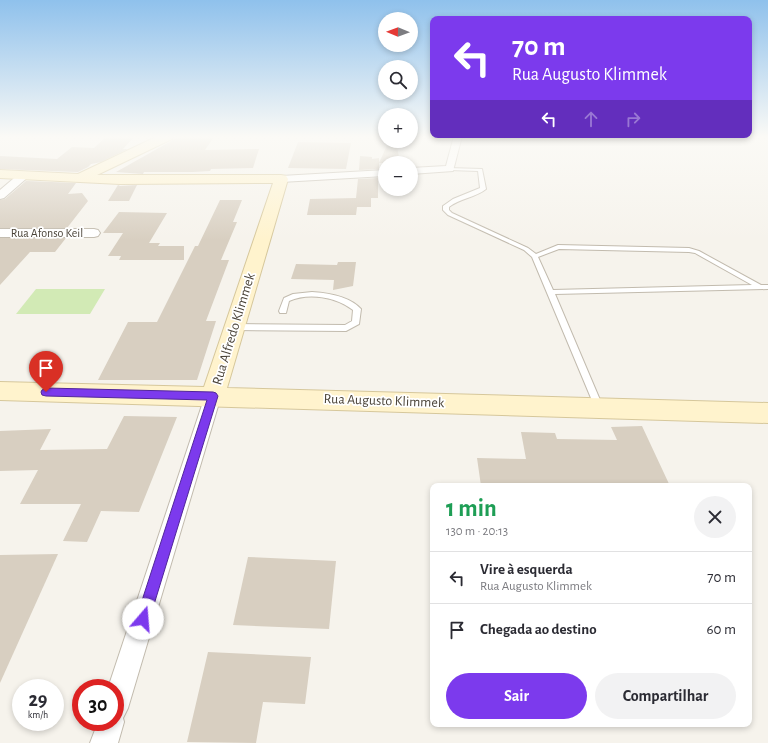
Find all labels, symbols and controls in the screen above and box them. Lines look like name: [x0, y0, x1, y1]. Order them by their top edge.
north arrow: [378, 12, 418, 52]
map controls: [378, 12, 418, 196]
icon: left: [446, 32, 498, 84]
text: 70 m: [512, 33, 566, 61]
button: search: [378, 60, 418, 100]
text: Rua Augusto Klimmek: [512, 66, 667, 84]
button: +: [378, 108, 418, 148]
icon: left: [538, 108, 560, 130]
icon: ahead: [580, 108, 602, 130]
icon: right: [622, 108, 644, 130]
button: −: [378, 156, 418, 196]
street label: Rua Afonso Keil: [11, 227, 83, 239]
street label: Rua Alfredo Klimmek: [210, 271, 258, 387]
pin: [29, 351, 63, 392]
icon: arrive: [35, 357, 57, 379]
street label: Rua Augusto Klimmek: [324, 392, 445, 410]
button: close: [694, 496, 736, 538]
text: 1 min: [446, 497, 497, 521]
text: 130 m · 20:13: [446, 525, 508, 538]
text: Vire à esquerda: [480, 562, 573, 577]
icon: left: [446, 567, 468, 589]
text: 70 m: [707, 570, 736, 585]
text: Rua Augusto Klimmek: [480, 580, 592, 593]
position arrow: [122, 598, 164, 640]
icon: arrive: [446, 619, 468, 641]
text: Chegada ao destino: [480, 622, 597, 637]
text: 60 m: [707, 622, 736, 637]
button: Sair: [446, 673, 587, 719]
button: Compartilhar: [595, 673, 736, 719]
speed limit sign: 30: [72, 679, 124, 731]
text: 29: [28, 690, 48, 710]
text: km/h: [28, 710, 48, 720]

